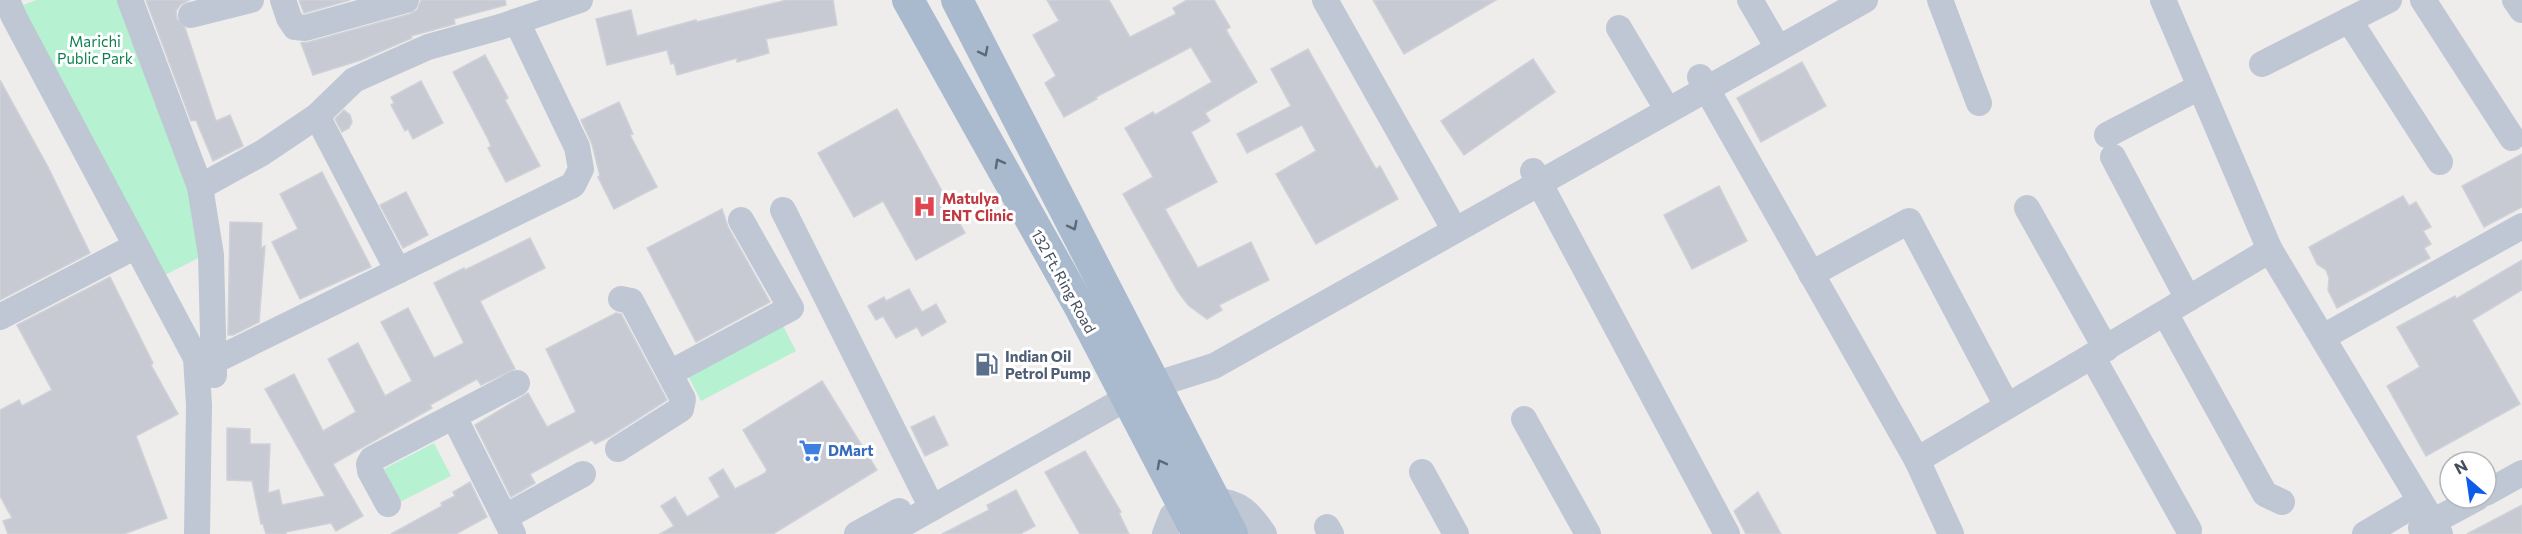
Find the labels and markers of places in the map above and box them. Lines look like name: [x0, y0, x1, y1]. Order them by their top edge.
place label: Matulya ENT Clinic: [942, 189, 1013, 224]
hospital icon: Matulya ENT Clinic: [911, 194, 937, 220]
place label: Indian Oil Petrol Pump: [1005, 347, 1091, 382]
fuel station icon: Indian Oil Petrol Pump: [974, 352, 1000, 378]
supermarket icon: DMart: [797, 437, 823, 463]
place label: DMart: [828, 441, 873, 459]

